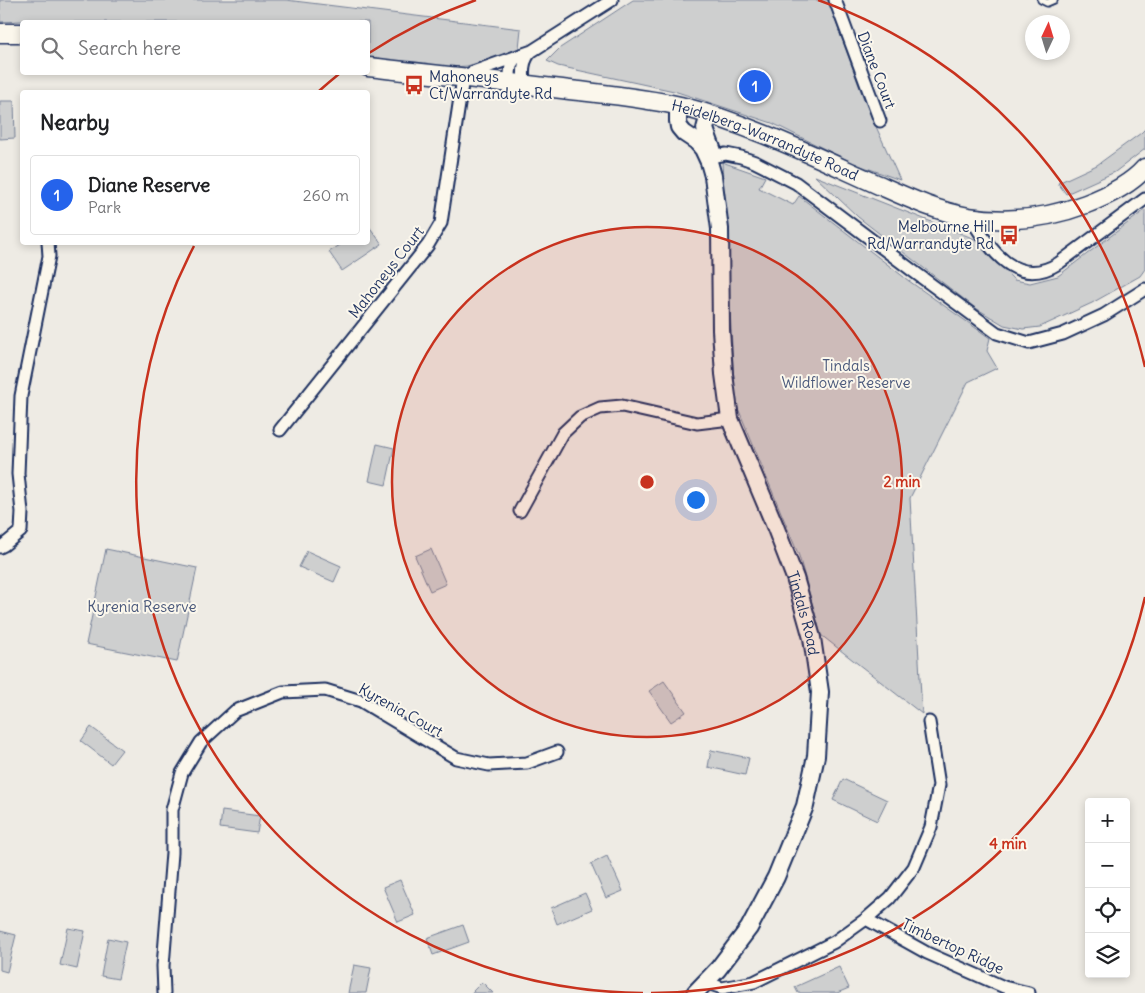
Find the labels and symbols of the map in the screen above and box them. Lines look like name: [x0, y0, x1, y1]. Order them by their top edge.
north arrow: [1025, 15, 1070, 60]
street label: Diane Court: [854, 29, 900, 111]
place label: Mahoneys Ct/Warrandyte Rd: [429, 67, 552, 103]
pin: 1: [739, 67, 771, 105]
bus stop icon: Mahoneys Ct/Warrandyte Rd: [403, 74, 425, 96]
street label: Heidelberg-Warrandyte Road: [670, 95, 862, 184]
place label: Melbourne Hill Rd/Warrandyte Rd: [867, 217, 994, 253]
street label: Mahoneys Court: [344, 222, 428, 322]
bus stop icon: Melbourne Hill Rd/Warrandyte Rd: [998, 224, 1020, 246]
park label: Tindals Wildflower Reserve: [781, 356, 911, 392]
text: 2 min: [884, 472, 921, 491]
centre of rings: [638, 473, 656, 491]
your location: [683, 487, 709, 513]
street label: Tindals Road: [784, 568, 824, 657]
park label: Kyrenia Reserve: [87, 597, 197, 616]
street label: Kyrenia Court: [355, 679, 447, 741]
text: 4 min: [989, 834, 1027, 853]
street label: Timbertop Ridge: [899, 914, 1007, 978]

